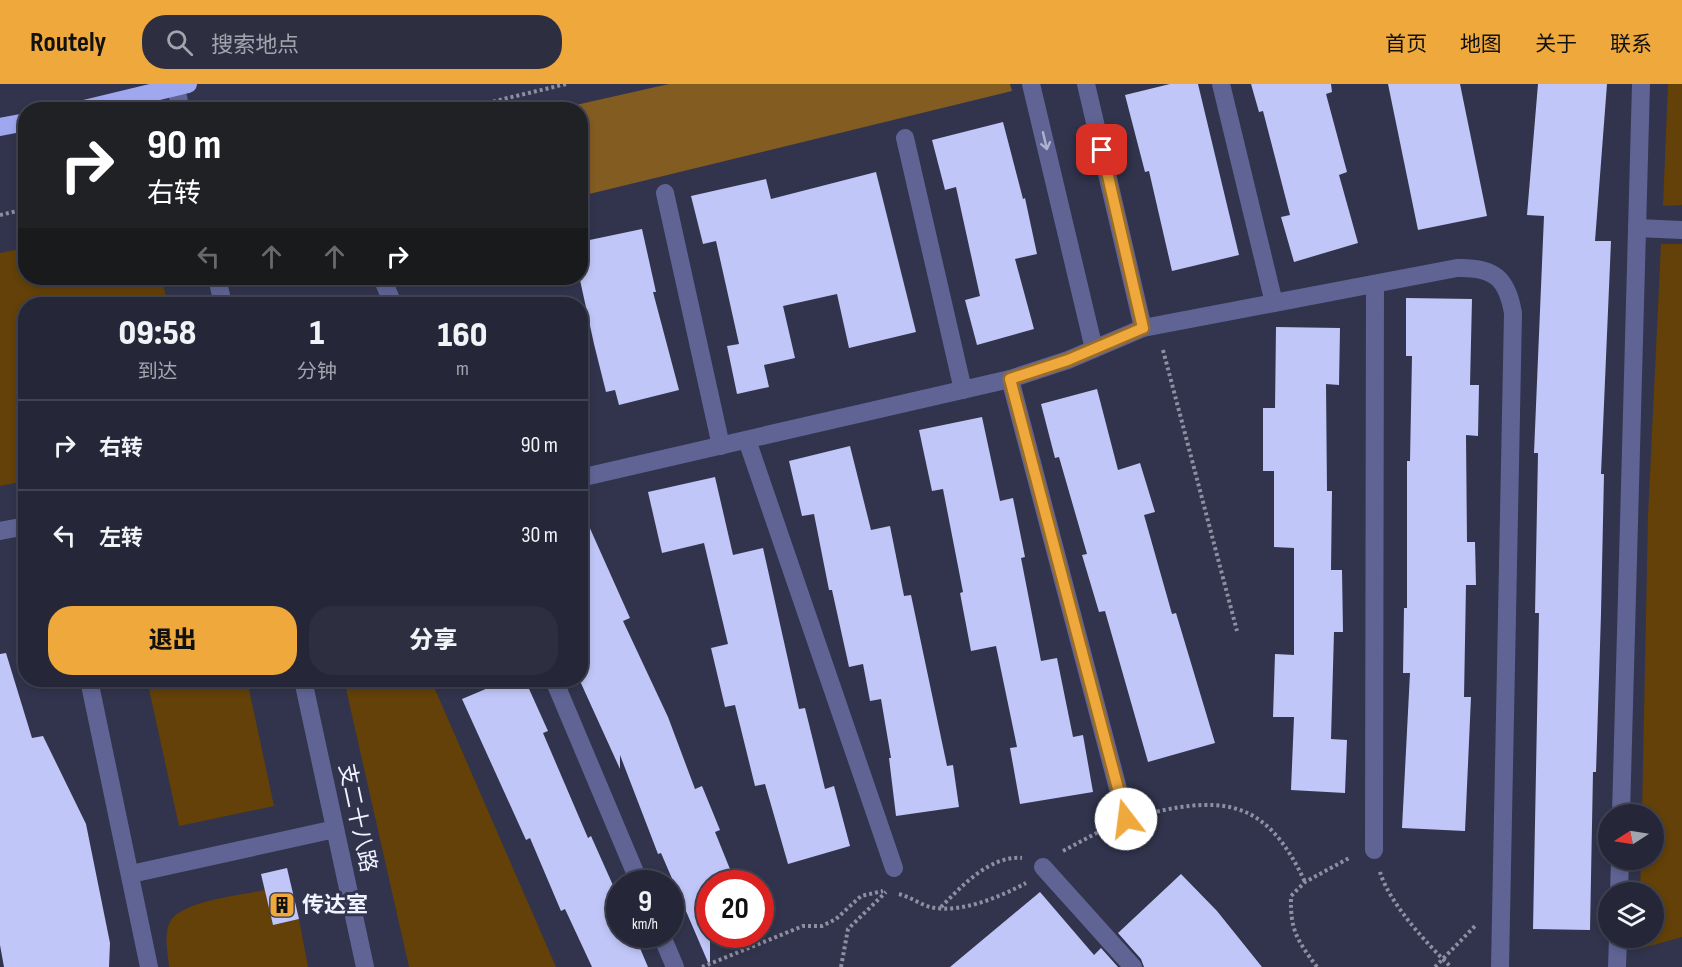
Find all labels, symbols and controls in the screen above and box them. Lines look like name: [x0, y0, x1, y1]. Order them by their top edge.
search box: [142, 15, 562, 69]
text: Routely: [30, 26, 106, 59]
icon: search: [163, 26, 196, 59]
text: 搜索地点: [211, 32, 299, 59]
text: 首页: [1385, 32, 1427, 57]
text: 地图: [1460, 32, 1502, 57]
text: 关于: [1535, 32, 1577, 57]
text: 联系: [1610, 32, 1652, 57]
text: 90 m: [147, 120, 221, 171]
pin: [1076, 124, 1127, 175]
icon: right: [48, 126, 126, 204]
one-way arrow: [1039, 131, 1051, 150]
icon: arrive: [1085, 133, 1118, 166]
text: 右转: [147, 178, 201, 210]
icon: left: [192, 240, 225, 273]
icon: ahead: [255, 240, 288, 273]
icon: ahead: [318, 240, 351, 273]
icon: right: [381, 240, 414, 273]
text: 09:58: [119, 312, 196, 355]
text: 1: [310, 312, 324, 355]
text: 160: [438, 314, 487, 357]
text: m: [456, 357, 469, 381]
text: 到达: [137, 360, 177, 384]
text: 分钟: [297, 360, 337, 384]
icon: right: [48, 429, 81, 462]
text: 90 m: [521, 432, 558, 459]
text: 右转: [99, 435, 143, 462]
icon: left: [48, 519, 81, 552]
text: 30 m: [521, 522, 558, 549]
text: 左转: [99, 525, 143, 552]
button: 退出: [48, 606, 297, 675]
button: 分享: [309, 606, 558, 675]
street label: 支二十八路: [332, 761, 382, 875]
position arrow: [1094, 787, 1158, 851]
north arrow: [1598, 804, 1664, 870]
map controls: [1598, 804, 1664, 948]
speed limit sign: 20: [696, 870, 774, 948]
button: layers: [1598, 882, 1664, 948]
text: 9: [638, 884, 652, 920]
building icon: 传达室: [267, 890, 297, 920]
place label: 传达室: [302, 892, 368, 919]
text: km/h: [632, 915, 658, 934]

